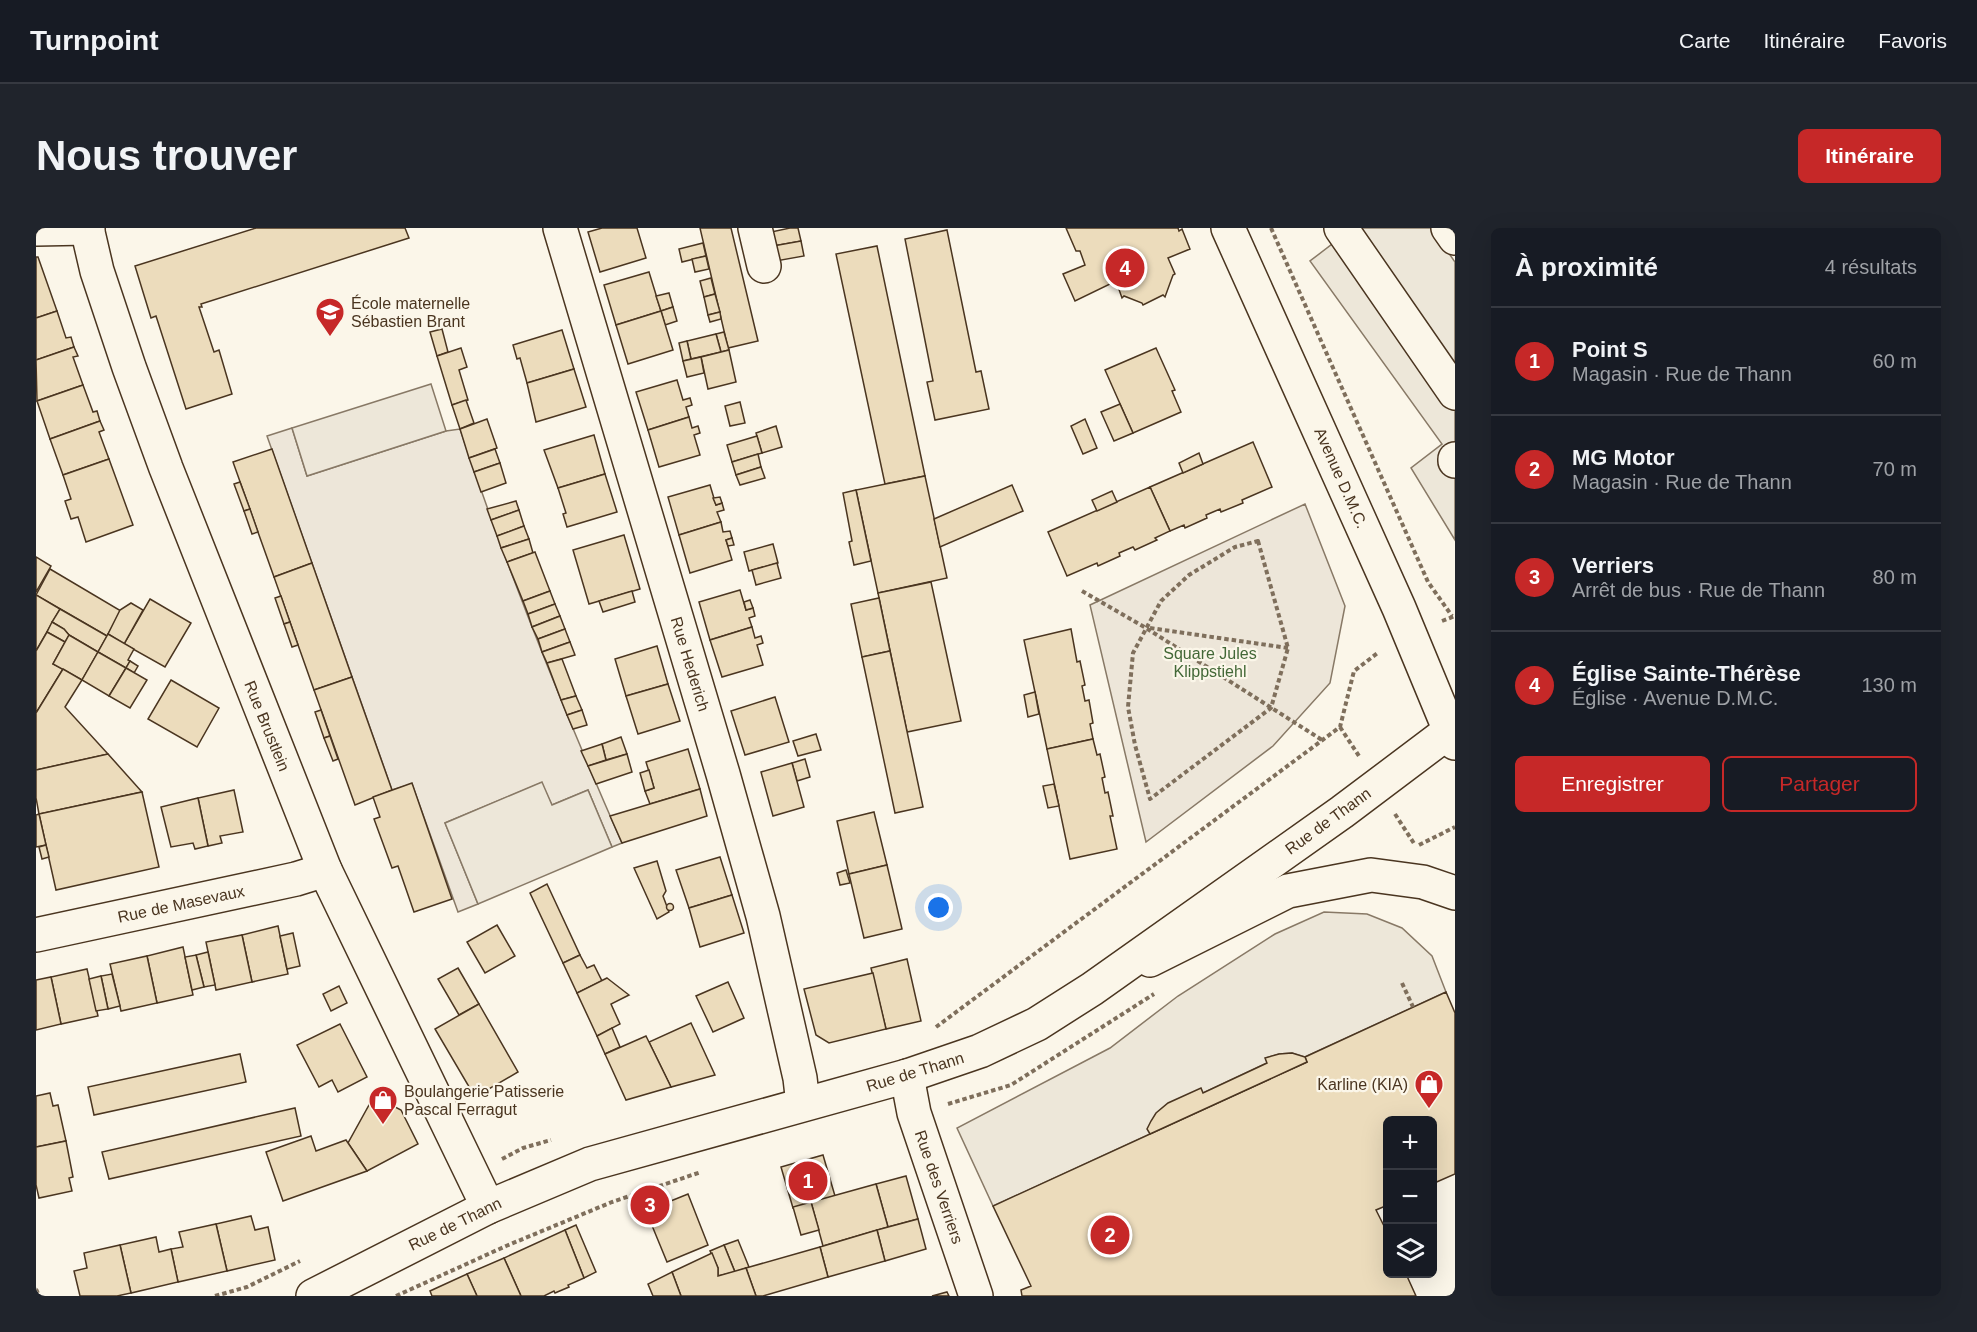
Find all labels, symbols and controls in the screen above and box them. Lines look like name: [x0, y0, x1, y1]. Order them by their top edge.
text: Turnpoint: [30, 25, 159, 56]
text: Carte: [1679, 29, 1730, 52]
text: Itinéraire: [1763, 29, 1845, 52]
text: Favoris: [1878, 29, 1947, 52]
button: Itinéraire: [1798, 129, 1941, 183]
text: Nous trouver: [36, 132, 297, 179]
pin: 4: [1106, 246, 1144, 291]
text: À proximité: [1515, 252, 1658, 282]
text: 4 résultats: [1825, 256, 1917, 278]
place label: École maternelle Sébastien Brant: [351, 294, 470, 330]
school or university icon: École maternelle Sébastien Brant: [314, 296, 346, 338]
text: Point S: [1572, 337, 1648, 362]
text: 1: [1529, 350, 1540, 372]
text: 60 m: [1873, 350, 1917, 372]
text: Magasin · Rue de Thann: [1572, 363, 1792, 385]
street label: Avenue D.M.C.: [1311, 425, 1371, 531]
text: MG Motor: [1572, 445, 1675, 470]
text: 2: [1529, 458, 1540, 480]
text: 70 m: [1873, 458, 1917, 480]
text: Magasin · Rue de Thann: [1572, 471, 1792, 493]
text: Verriers: [1572, 553, 1654, 578]
text: 3: [1529, 566, 1540, 588]
text: 80 m: [1873, 566, 1917, 588]
text: Arrêt de bus · Rue de Thann: [1572, 579, 1825, 601]
street label: Rue Hederich: [668, 615, 712, 713]
park label: Square Jules Klippstiehl: [1163, 645, 1257, 680]
text: Église Sainte-Thérèse: [1572, 661, 1801, 686]
text: 4: [1529, 674, 1540, 696]
text: 130 m: [1861, 674, 1917, 696]
street label: Rue Brustlein: [241, 678, 293, 774]
text: Église · Avenue D.M.C.: [1572, 687, 1778, 709]
button: Enregistrer: [1515, 756, 1710, 812]
button: Partager: [1722, 756, 1917, 812]
street label: Rue de Thann: [1282, 784, 1374, 858]
street label: Rue de Masevaux: [116, 882, 246, 926]
your location: [924, 893, 953, 922]
street label: Rue de Thann: [864, 1049, 966, 1095]
shop icon: Karline (KIA): [1413, 1068, 1445, 1110]
place label: Karline (KIA): [1317, 1076, 1408, 1093]
place label: Boulangerie Patisserie Pascal Ferragut: [404, 1083, 564, 1118]
shop icon: Boulangerie Patisserie Pascal Ferragut: [367, 1084, 399, 1126]
map controls: [1383, 1116, 1437, 1278]
button: +: [1383, 1116, 1437, 1170]
street label: Rue des Verriers: [912, 1128, 966, 1246]
pin: 1: [788, 1158, 828, 1204]
button: −: [1383, 1170, 1437, 1224]
pin: 3: [630, 1182, 670, 1228]
street label: Rue de Thann: [406, 1194, 504, 1254]
pin: 2: [1090, 1212, 1130, 1258]
button: layers: [1383, 1224, 1437, 1278]

